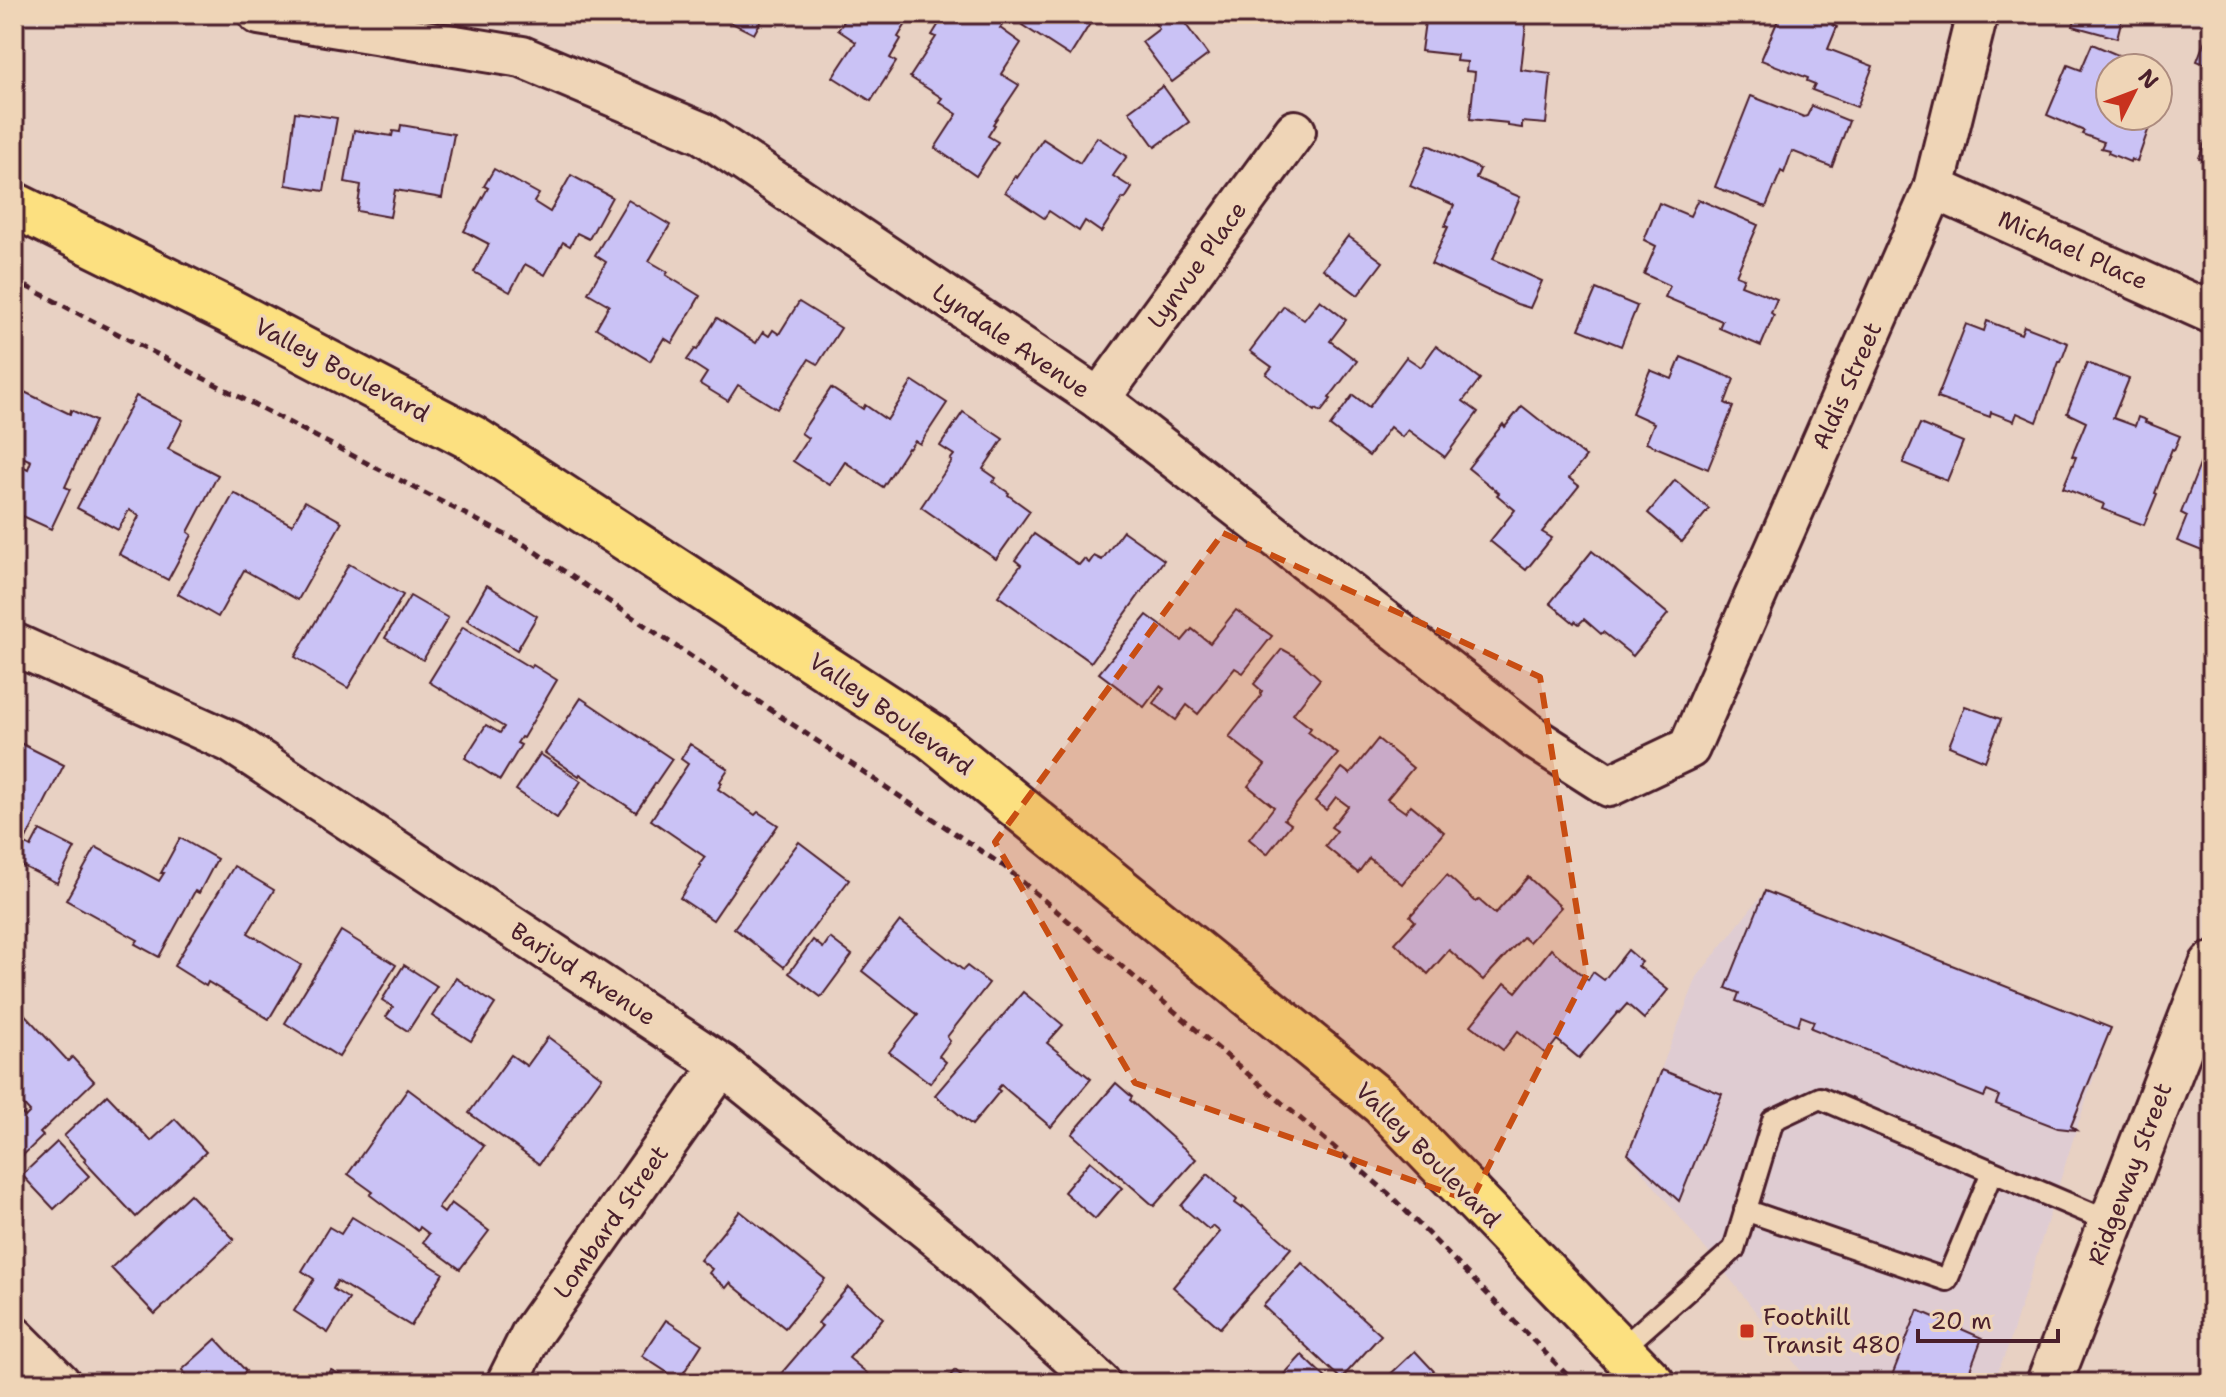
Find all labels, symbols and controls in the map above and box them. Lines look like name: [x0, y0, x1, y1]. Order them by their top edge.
north arrow: [2094, 52, 2174, 132]
text: N: [2132, 63, 2165, 95]
street label: Lynvue Place: [1140, 195, 1254, 335]
street label: Michael Place: [1993, 203, 2153, 297]
street label: Lyndale Avenue: [926, 276, 1096, 406]
street label: Valley Boulevard: [249, 310, 435, 430]
street label: Aldis Street: [1805, 317, 1889, 455]
street label: Valley Boulevard: [802, 645, 980, 783]
street label: Barjud Avenue: [504, 915, 662, 1033]
street label: Valley Boulevard: [1348, 1075, 1508, 1235]
street label: Ridgeway Street: [2080, 1078, 2180, 1270]
street label: Lombard Street: [546, 1139, 676, 1305]
scale bar: [1918, 1293, 2058, 1343]
place label: Foothill Transit 480: [1763, 1301, 1901, 1361]
text: 20 m: [1930, 1305, 1992, 1337]
marker: Foothill Transit 480: [1738, 1322, 1756, 1340]

